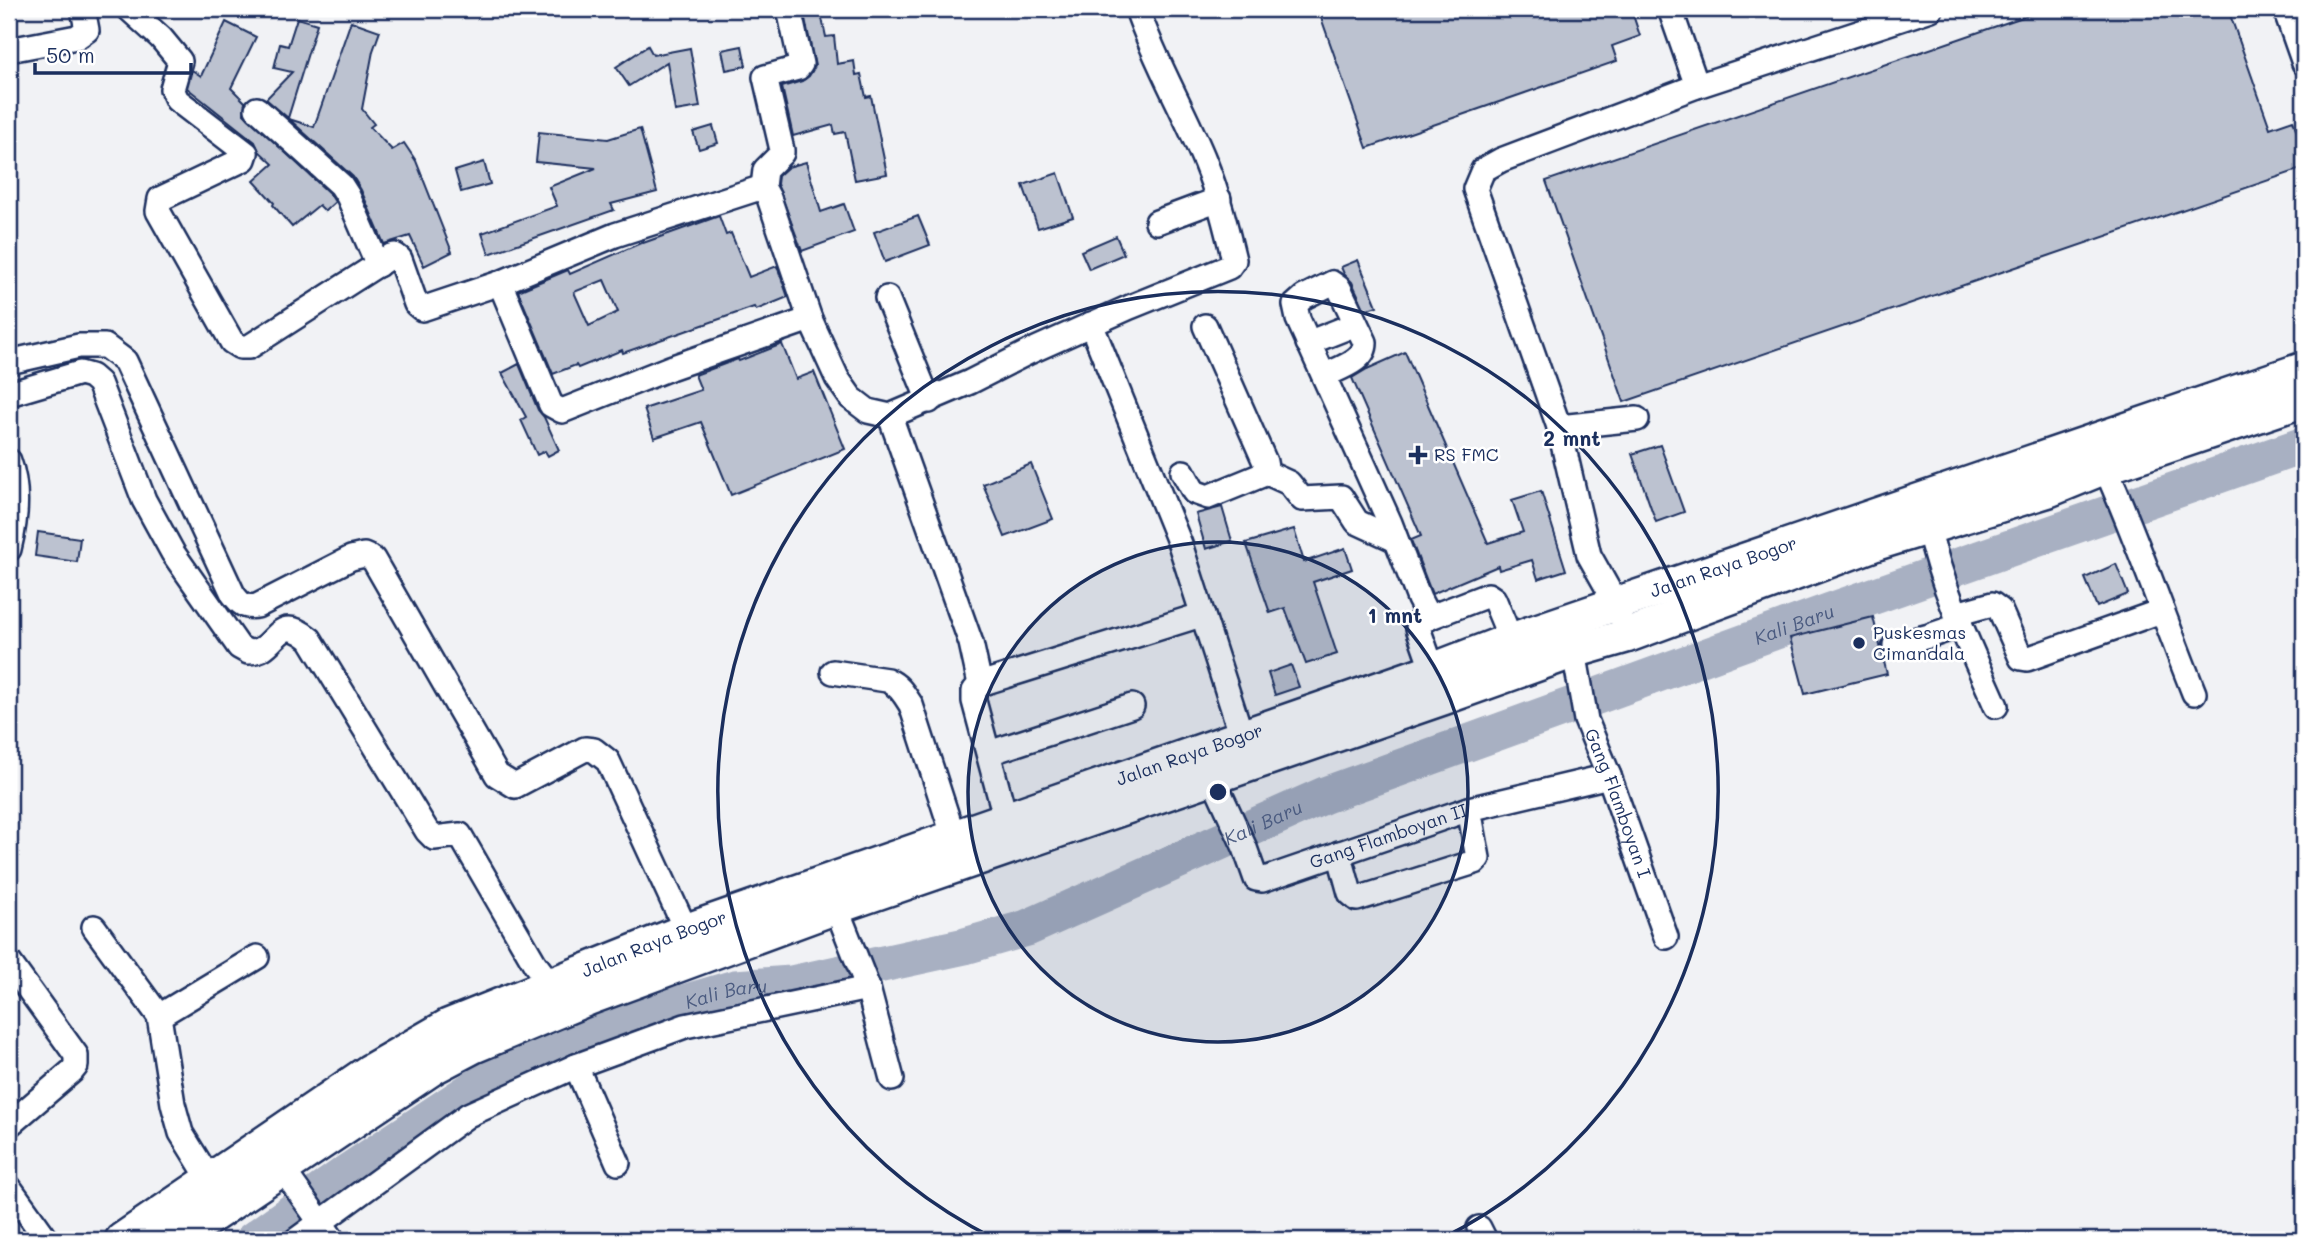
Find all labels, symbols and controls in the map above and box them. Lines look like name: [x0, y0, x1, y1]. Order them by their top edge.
scale bar: [35, 32, 191, 76]
text: 50 m: [46, 41, 95, 68]
text: 2 mnt: [1543, 424, 1601, 451]
place label: RS FMC: [1434, 442, 1499, 466]
marker: RS FMC: [1408, 445, 1428, 465]
street label: Jalan Raya Bogor: [1647, 530, 1800, 603]
water label: Kali Baru: [1750, 598, 1838, 650]
text: 1 mnt: [1368, 601, 1422, 628]
place label: Puskesmas Cimandala: [1873, 620, 1966, 665]
marker: Puskesmas Cimandala: [1851, 635, 1867, 651]
street label: Jalan Raya Bogor: [1113, 717, 1266, 791]
street label: Gang Flamboyan I: [1580, 725, 1657, 881]
centre of rings: [1206, 780, 1230, 804]
water label: Kali Baru: [1220, 794, 1306, 851]
street label: Gang Flamboyan II: [1306, 797, 1470, 874]
street label: Jalan Raya Bogor: [578, 904, 730, 982]
water label: Kali Baru: [682, 973, 768, 1014]

